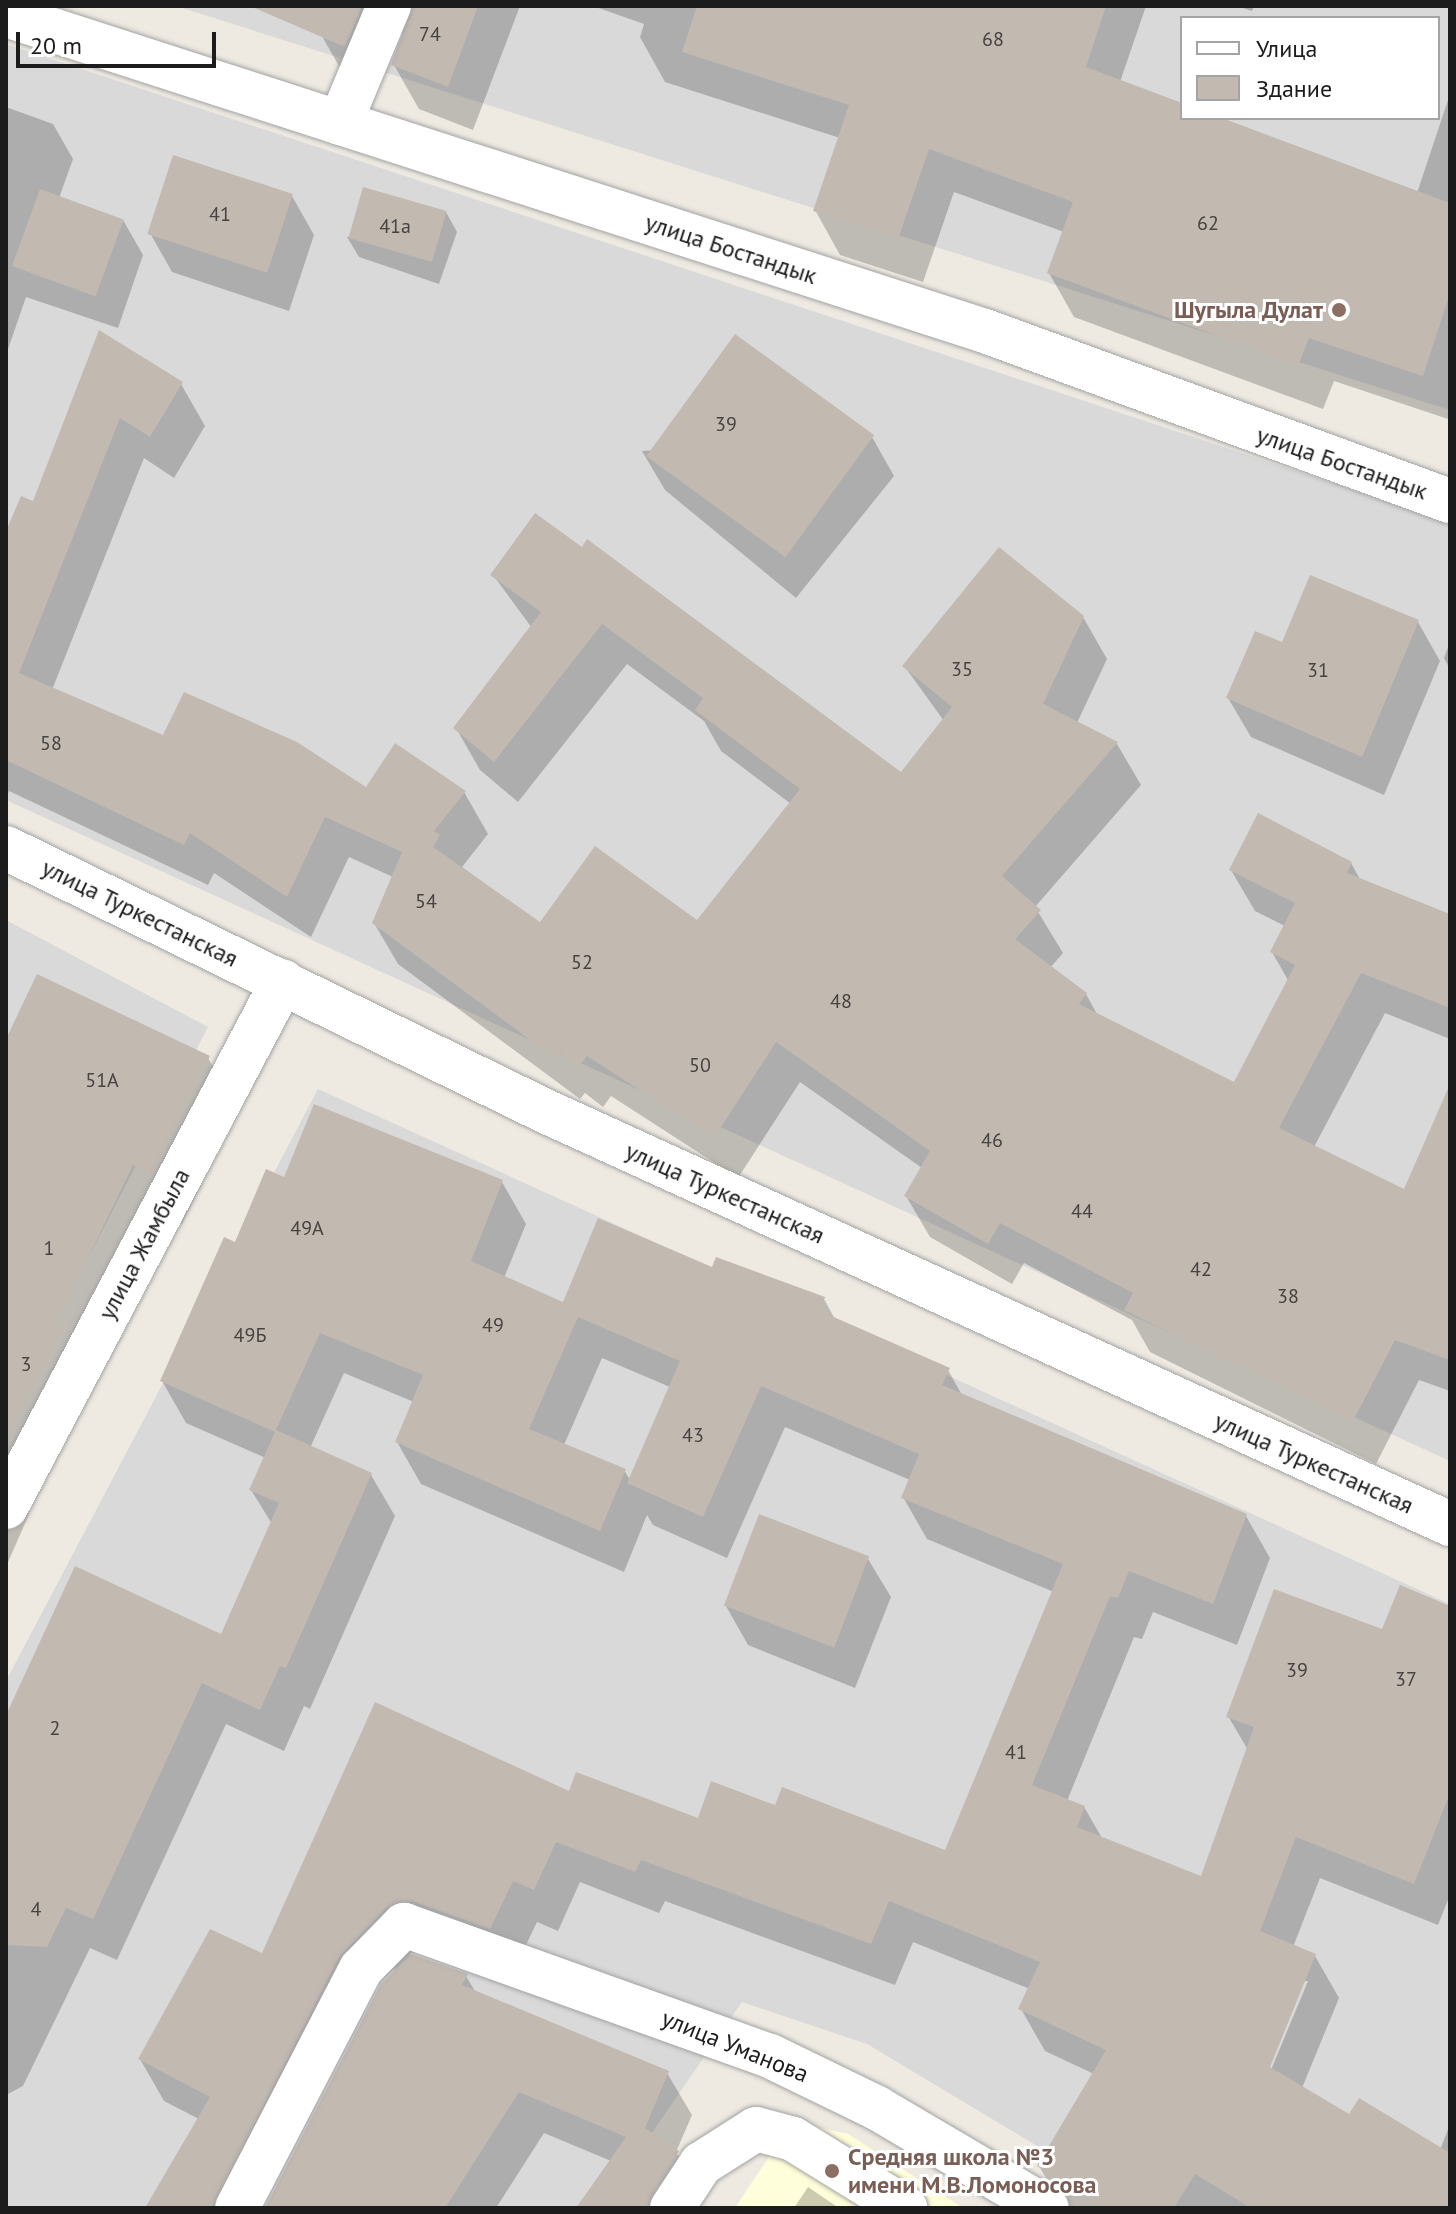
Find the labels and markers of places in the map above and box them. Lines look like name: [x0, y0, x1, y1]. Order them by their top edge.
place label: Шугыла Дулат: [1174, 296, 1323, 324]
marker: Шугыла Дулат: [1330, 301, 1348, 319]
place label: Средняя школа №3 имени М.В.Ломоносова: [848, 2143, 1096, 2199]
marker: Средняя школа №3 имени М.В.Ломоносова: [823, 2162, 841, 2180]

